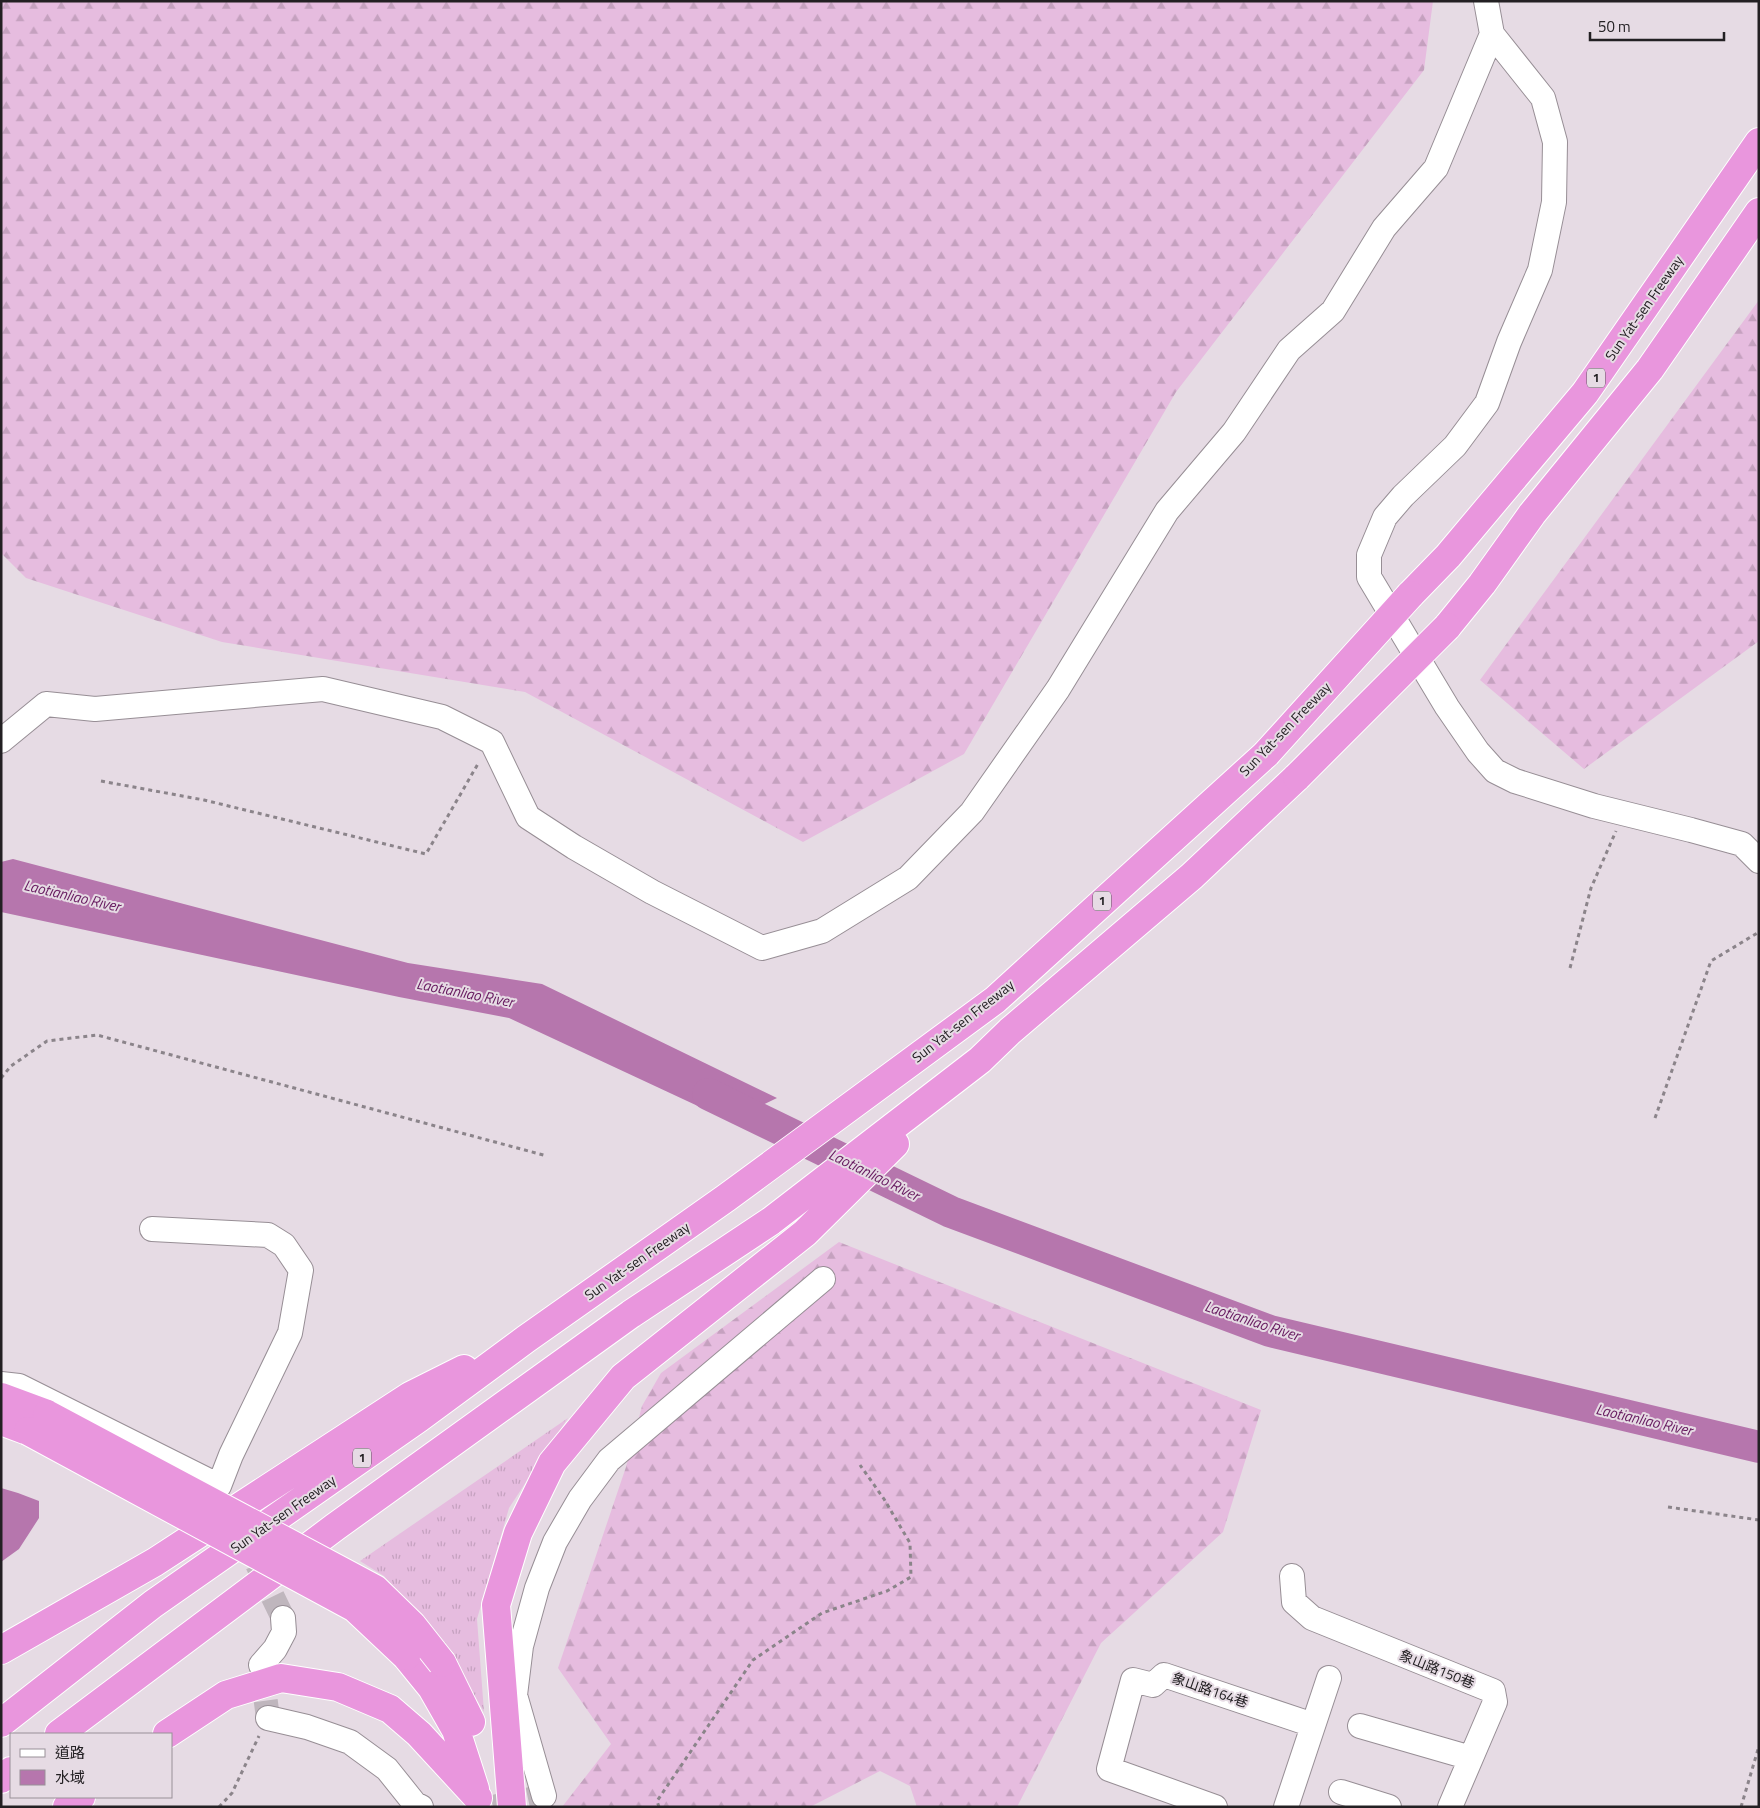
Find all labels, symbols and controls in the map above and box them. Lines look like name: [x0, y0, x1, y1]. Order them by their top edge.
scale bar: [1590, 10, 1724, 42]
text: 50 m: [1598, 15, 1631, 38]
street label: Sun Yat-sen Freeway: [1599, 251, 1688, 365]
road number: 1: [1587, 368, 1605, 388]
street label: Sun Yat-sen Freeway: [1234, 676, 1336, 781]
water label: Laotianliao River: [22, 873, 125, 918]
road number: 1: [1093, 891, 1111, 910]
water label: Laotianliao River: [415, 972, 518, 1014]
street label: Sun Yat-sen Freeway: [907, 974, 1018, 1067]
water label: Laotianliao River: [825, 1143, 926, 1207]
street label: Sun Yat-sen Freeway: [580, 1216, 694, 1305]
water label: Laotianliao River: [1202, 1294, 1305, 1347]
water label: Laotianliao River: [1594, 1397, 1697, 1442]
road number: 1: [353, 1449, 371, 1468]
street label: Sun Yat-sen Freeway: [226, 1469, 340, 1558]
street label: 象山路150巷: [1396, 1644, 1478, 1693]
street label: 象山路164巷: [1169, 1667, 1251, 1712]
legend: [10, 1733, 172, 1798]
text: 道路: [55, 1741, 85, 1764]
text: 水域: [55, 1766, 85, 1789]

